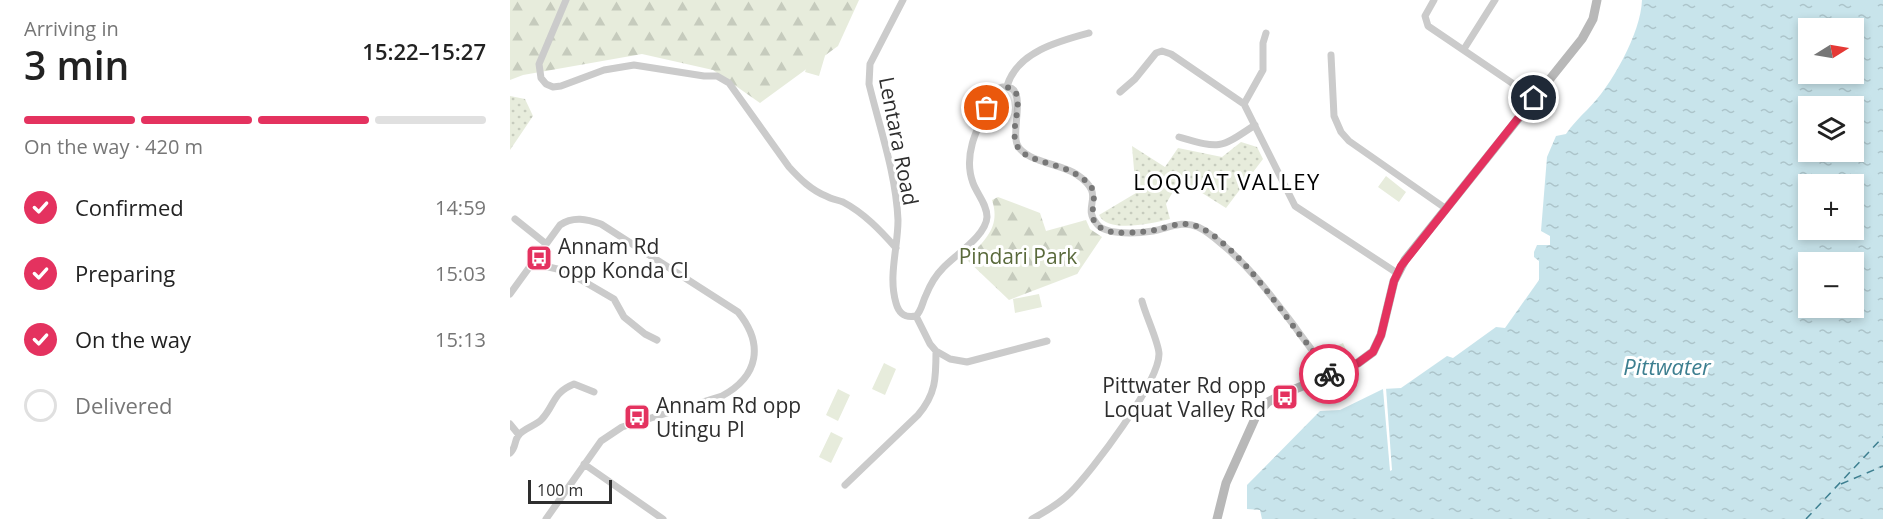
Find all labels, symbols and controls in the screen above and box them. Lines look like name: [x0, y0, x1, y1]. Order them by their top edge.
text: Arriving in: [24, 15, 119, 42]
north arrow: [1798, 18, 1864, 84]
map controls: [1798, 18, 1864, 318]
text: 15:22–15:27: [362, 36, 486, 66]
text: 3 min: [24, 38, 129, 91]
pin: [1508, 72, 1559, 123]
street label: Lentara Road: [873, 74, 925, 208]
icon: home: [1517, 81, 1550, 114]
pin: [961, 82, 1012, 133]
icon: bag: [970, 91, 1003, 124]
button: layers: [1798, 96, 1864, 162]
text: On the way · 420 m: [24, 133, 203, 160]
district label: LOQUAT VALLEY: [1133, 166, 1321, 196]
button: +: [1798, 174, 1864, 240]
icon: check: [24, 191, 57, 224]
text: Confirmed: [75, 192, 184, 222]
text: 14:59: [435, 194, 486, 221]
place label: Annam Rd opp Konda Cl: [558, 232, 689, 284]
park label: Pindari Park: [959, 242, 1077, 270]
bus stop icon: Annam Rd opp Konda Cl: [524, 243, 554, 273]
button: −: [1798, 252, 1864, 318]
icon: check: [24, 257, 57, 290]
text: Preparing: [75, 258, 175, 288]
text: 15:03: [435, 260, 486, 287]
icon: check: [24, 323, 57, 356]
text: On the way: [75, 324, 191, 354]
text: 15:13: [435, 326, 486, 353]
courier: [1299, 344, 1359, 404]
water label: Pittwater: [1623, 351, 1712, 381]
icon: bike: [1313, 358, 1346, 391]
place label: Pittwater Rd opp Loquat Valley Rd: [1102, 371, 1266, 423]
bus stop icon: Pittwater Rd opp Loquat Valley Rd: [1270, 382, 1300, 412]
text: Delivered: [75, 390, 173, 420]
place label: Annam Rd opp Utingu Pl: [656, 391, 801, 443]
bus stop icon: Annam Rd opp Utingu Pl: [622, 402, 652, 432]
scale bar: [528, 477, 612, 504]
text: 100 m: [537, 479, 583, 501]

